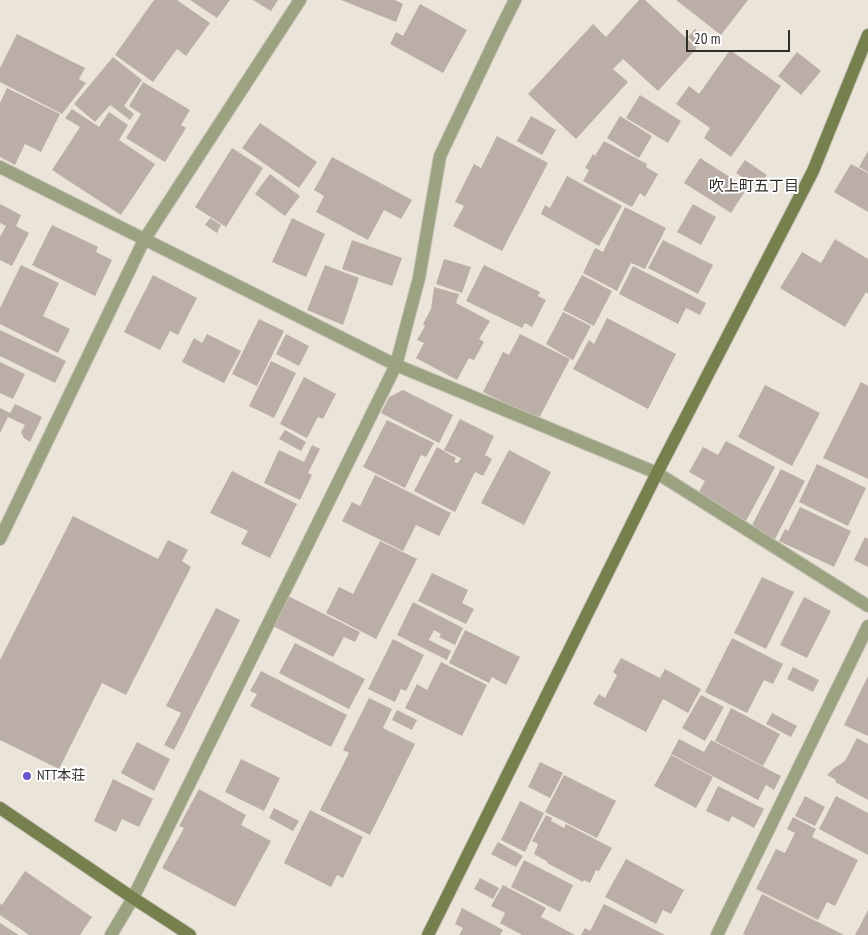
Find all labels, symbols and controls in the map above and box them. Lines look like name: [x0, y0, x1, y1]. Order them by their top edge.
scale bar: [688, 20, 792, 52]
text: 20 m: [694, 29, 720, 48]
district label: 吹上町五丁目: [709, 178, 799, 196]
place label: NTT本荘: [37, 768, 85, 784]
marker: NTT本荘: [21, 770, 33, 782]

